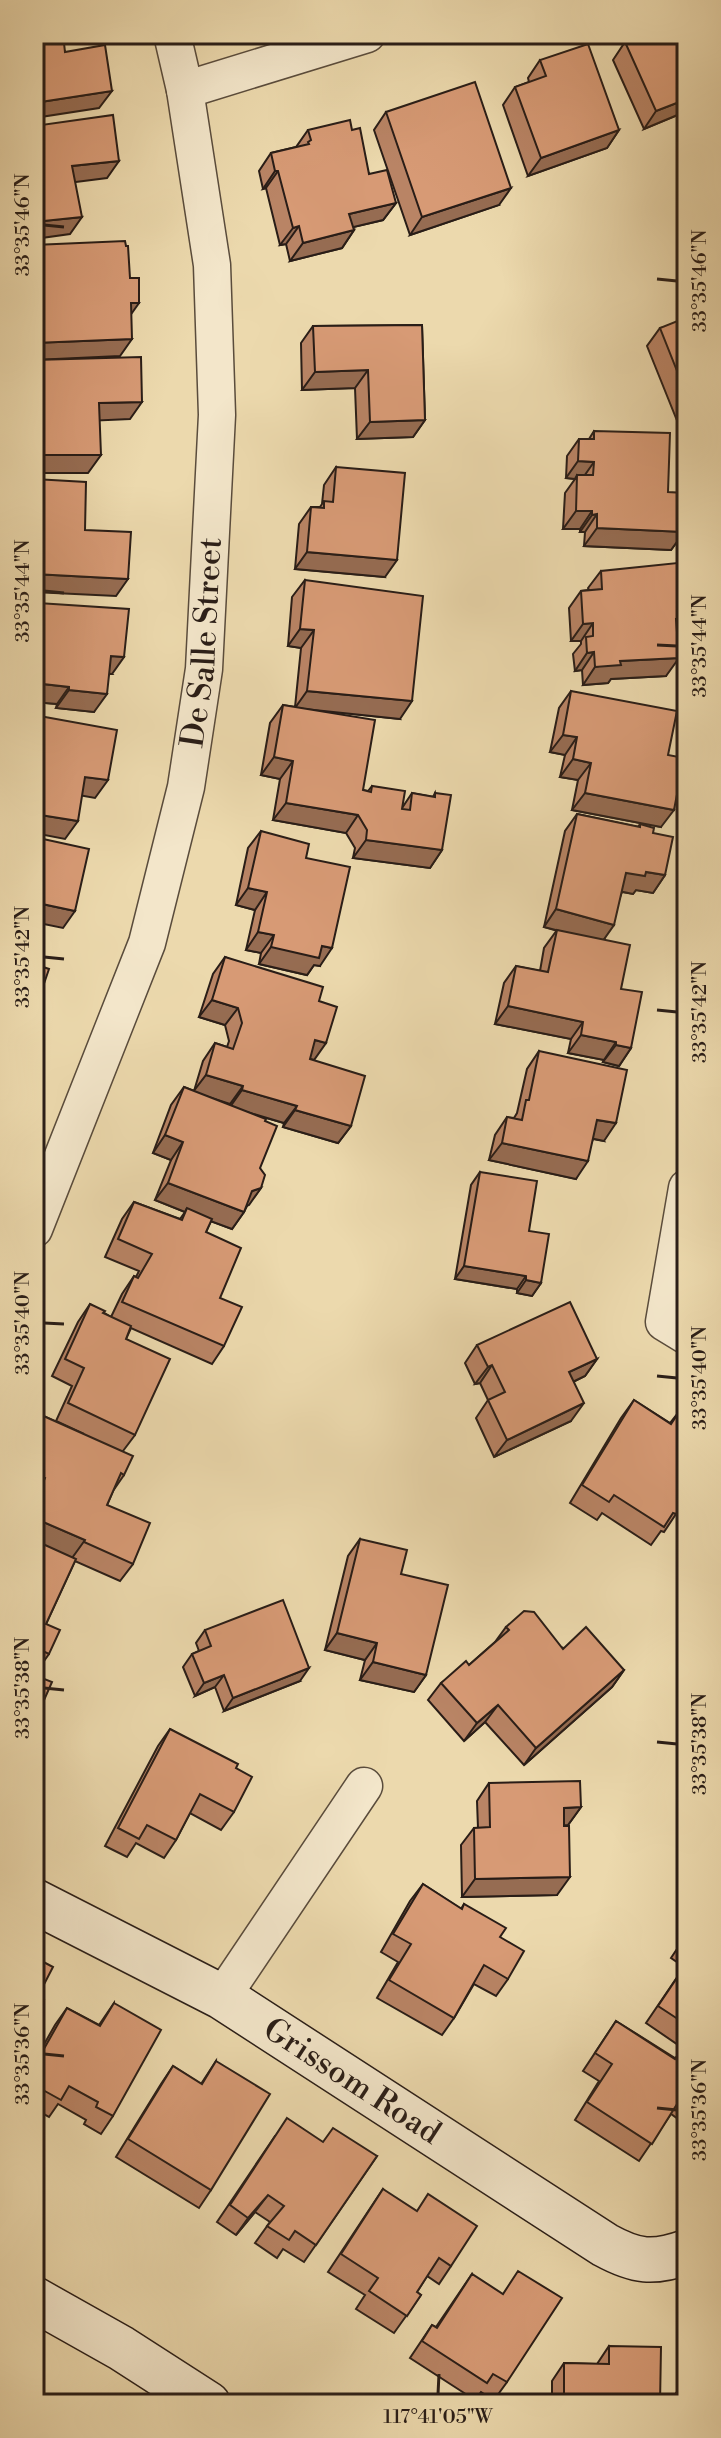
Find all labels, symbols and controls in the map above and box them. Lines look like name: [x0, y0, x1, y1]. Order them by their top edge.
text: 33°35'46"N: [11, 174, 36, 276]
text: 33°35'46"N: [688, 230, 713, 332]
street label: De Salle Street: [172, 536, 231, 750]
text: 33°35'44"N: [11, 539, 36, 642]
text: 33°35'44"N: [688, 594, 713, 697]
text: 33°35'42"N: [11, 906, 36, 1008]
text: 33°35'42"N: [688, 961, 713, 1063]
text: 33°35'40"N: [11, 1271, 36, 1375]
text: 33°35'40"N: [688, 1326, 713, 1430]
text: 33°35'38"N: [11, 1637, 36, 1739]
text: 33°35'38"N: [688, 1693, 713, 1795]
text: 33°35'36"N: [11, 2003, 36, 2105]
street label: Grissom Road: [256, 2009, 448, 2153]
text: 33°35'36"N: [688, 2059, 713, 2161]
text: 117°41'05"W: [383, 2405, 494, 2430]

